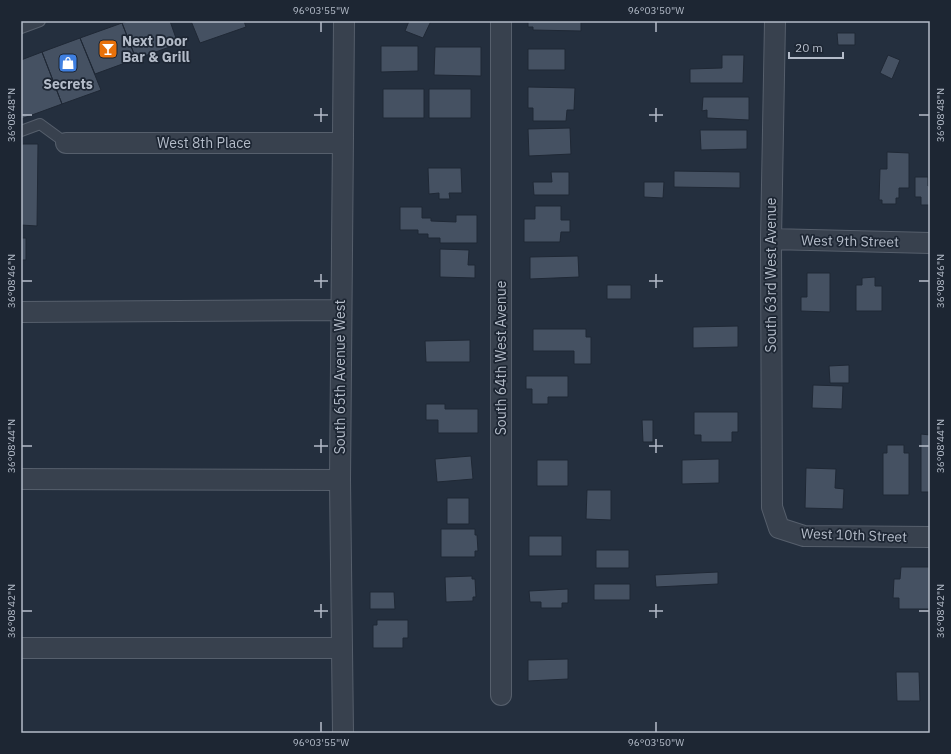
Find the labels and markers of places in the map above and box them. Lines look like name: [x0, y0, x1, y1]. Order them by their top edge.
place label: Next Door Bar & Grill: [122, 32, 190, 66]
bar icon: Next Door Bar & Grill: [97, 38, 119, 60]
shop icon: Secrets: [57, 52, 79, 74]
place label: Secrets: [43, 75, 93, 93]

